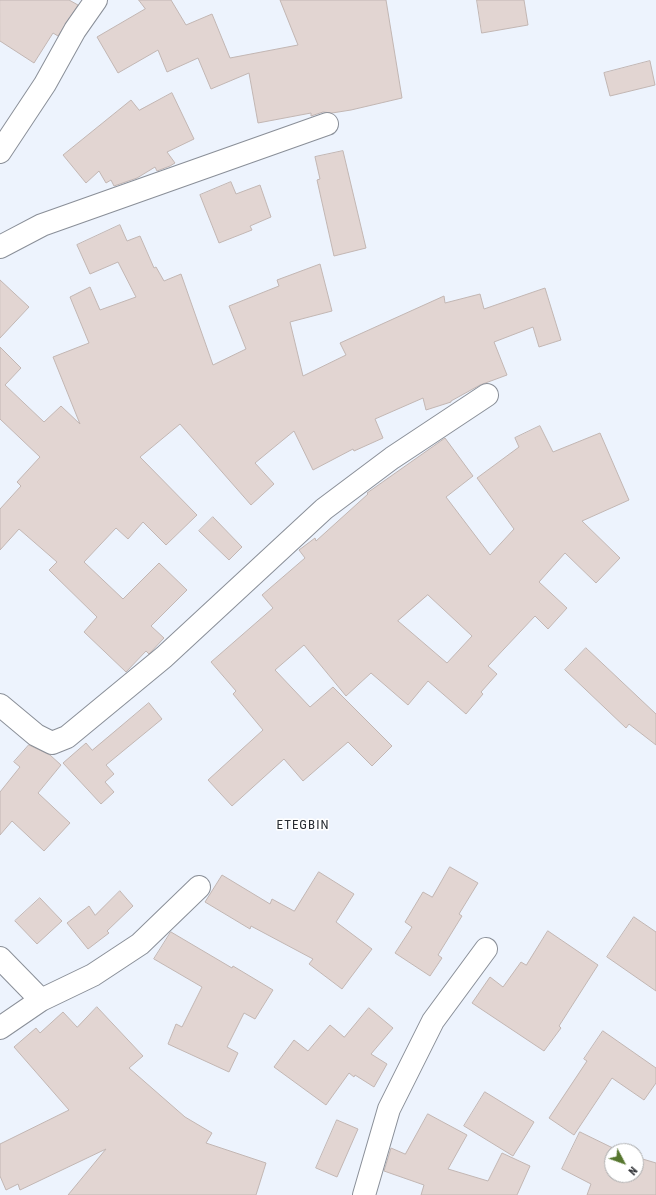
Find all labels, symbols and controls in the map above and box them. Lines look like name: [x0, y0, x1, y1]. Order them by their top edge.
district label: ETEGBIN: [277, 818, 329, 834]
north arrow: [604, 1143, 644, 1183]
text: N: [626, 1164, 640, 1177]

